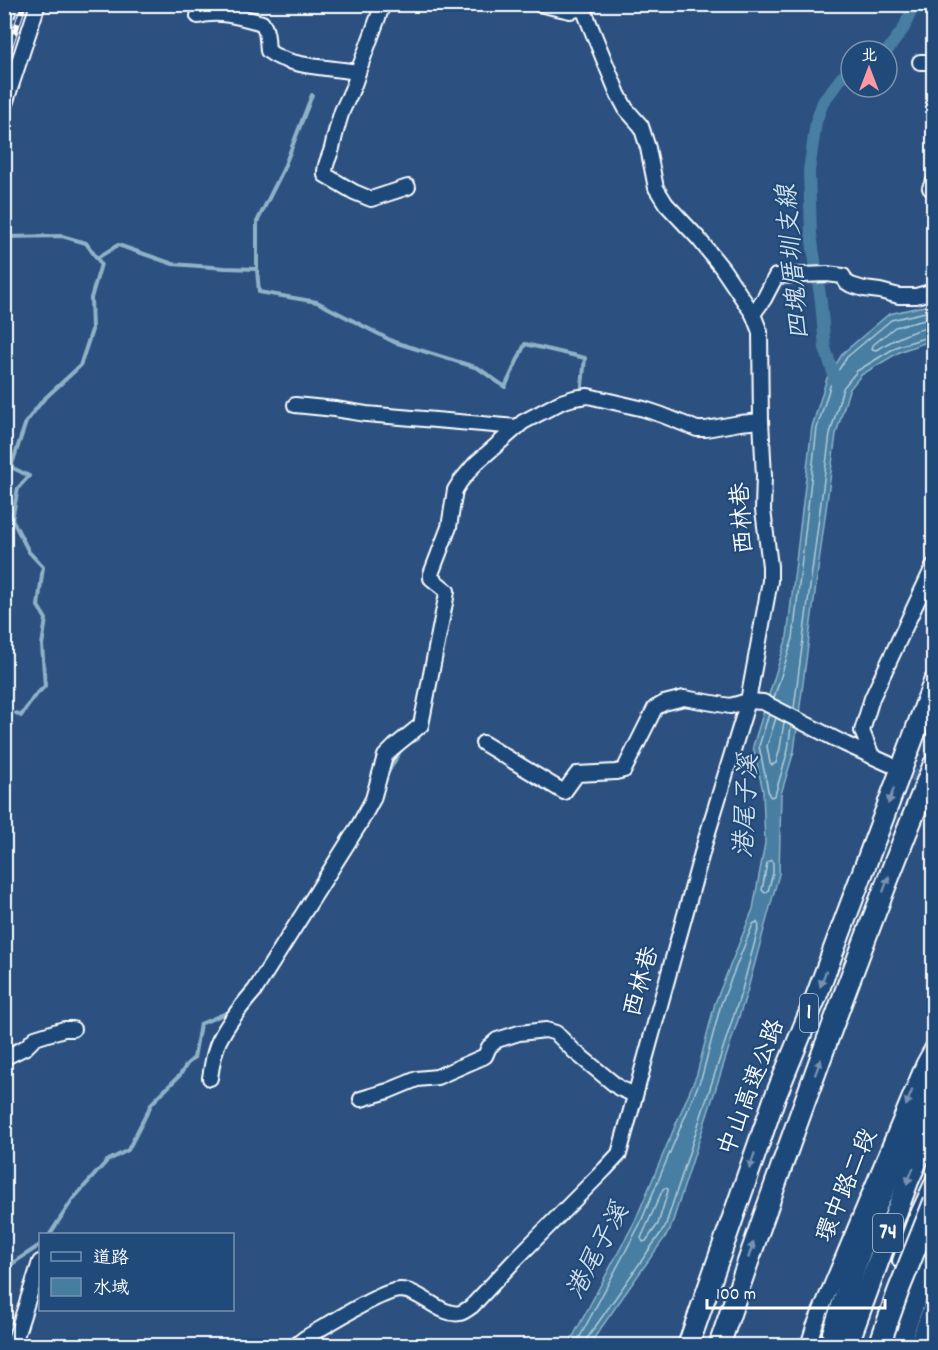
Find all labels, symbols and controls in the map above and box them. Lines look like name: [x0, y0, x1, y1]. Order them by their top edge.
north arrow: [839, 39, 899, 99]
text: 北: [861, 45, 877, 68]
water label: 四塊厝圳支線: [770, 181, 820, 341]
street label: 西林巷: [725, 481, 763, 555]
water label: 港尾子溪: [727, 751, 769, 859]
one-way arrow: [886, 787, 895, 805]
one-way arrow: [881, 875, 891, 893]
street label: 西林巷: [617, 943, 669, 1021]
one-way arrow: [817, 970, 827, 988]
road number: 1: [800, 994, 818, 1032]
street label: 中山高速公路: [711, 1015, 795, 1161]
one-way arrow: [813, 1058, 823, 1076]
one-way arrow: [904, 1089, 913, 1107]
street label: 環中路二段: [809, 1124, 887, 1248]
one-way arrow: [747, 1152, 757, 1170]
one-way arrow: [905, 1168, 915, 1186]
water label: 港尾子溪: [558, 1196, 641, 1307]
road number: 74: [873, 1214, 903, 1252]
legend: [39, 1233, 234, 1311]
one-way arrow: [747, 1241, 757, 1259]
text: 道路: [93, 1247, 129, 1272]
scale bar: [707, 1272, 886, 1310]
text: 水域: [93, 1277, 129, 1302]
text: 100 m: [716, 1283, 756, 1308]

